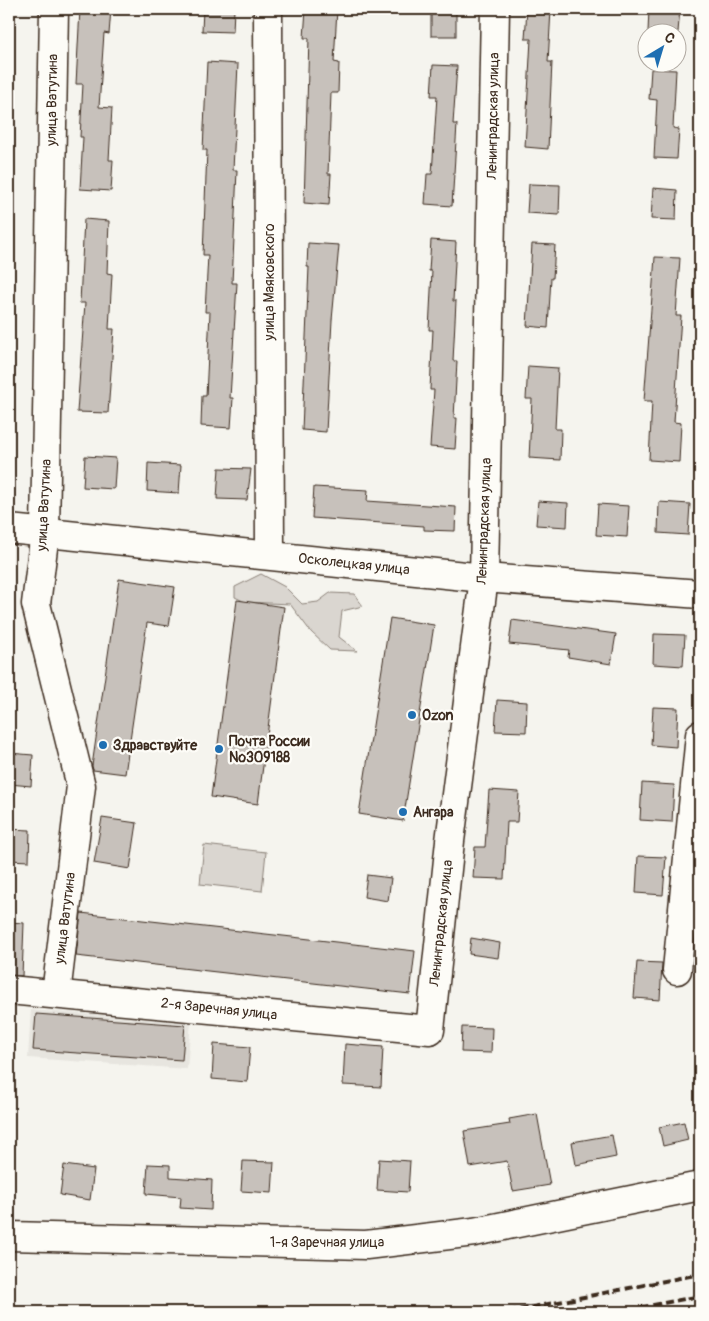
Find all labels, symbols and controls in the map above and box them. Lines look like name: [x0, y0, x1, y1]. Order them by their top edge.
north arrow: [636, 22, 686, 72]
text: С: [661, 29, 679, 48]
street label: Ленинградская улица: [483, 52, 503, 181]
street label: улица Ватутина: [43, 54, 61, 147]
street label: улица Маяковского: [261, 223, 278, 341]
street label: Ленинградская улица: [473, 457, 495, 586]
street label: улица Ватутина: [33, 459, 55, 552]
street label: Осколецкая улица: [297, 550, 411, 578]
place label: Ozon: [422, 707, 454, 724]
marker: Ozon: [406, 709, 418, 721]
place label: Почта России №309188: [229, 733, 310, 766]
place label: Здравствуйте: [113, 737, 198, 754]
marker: Здравствуйте: [97, 739, 109, 751]
marker: Почта России №309188: [213, 743, 225, 755]
place label: Ангара: [413, 804, 454, 821]
marker: Ангара: [397, 806, 409, 818]
street label: Ленинградская улица: [426, 859, 456, 988]
street label: улица Ватутина: [51, 871, 79, 966]
street label: 2-я Заречная улица: [160, 994, 278, 1024]
street label: 1-я Заречная улица: [270, 1234, 384, 1251]

